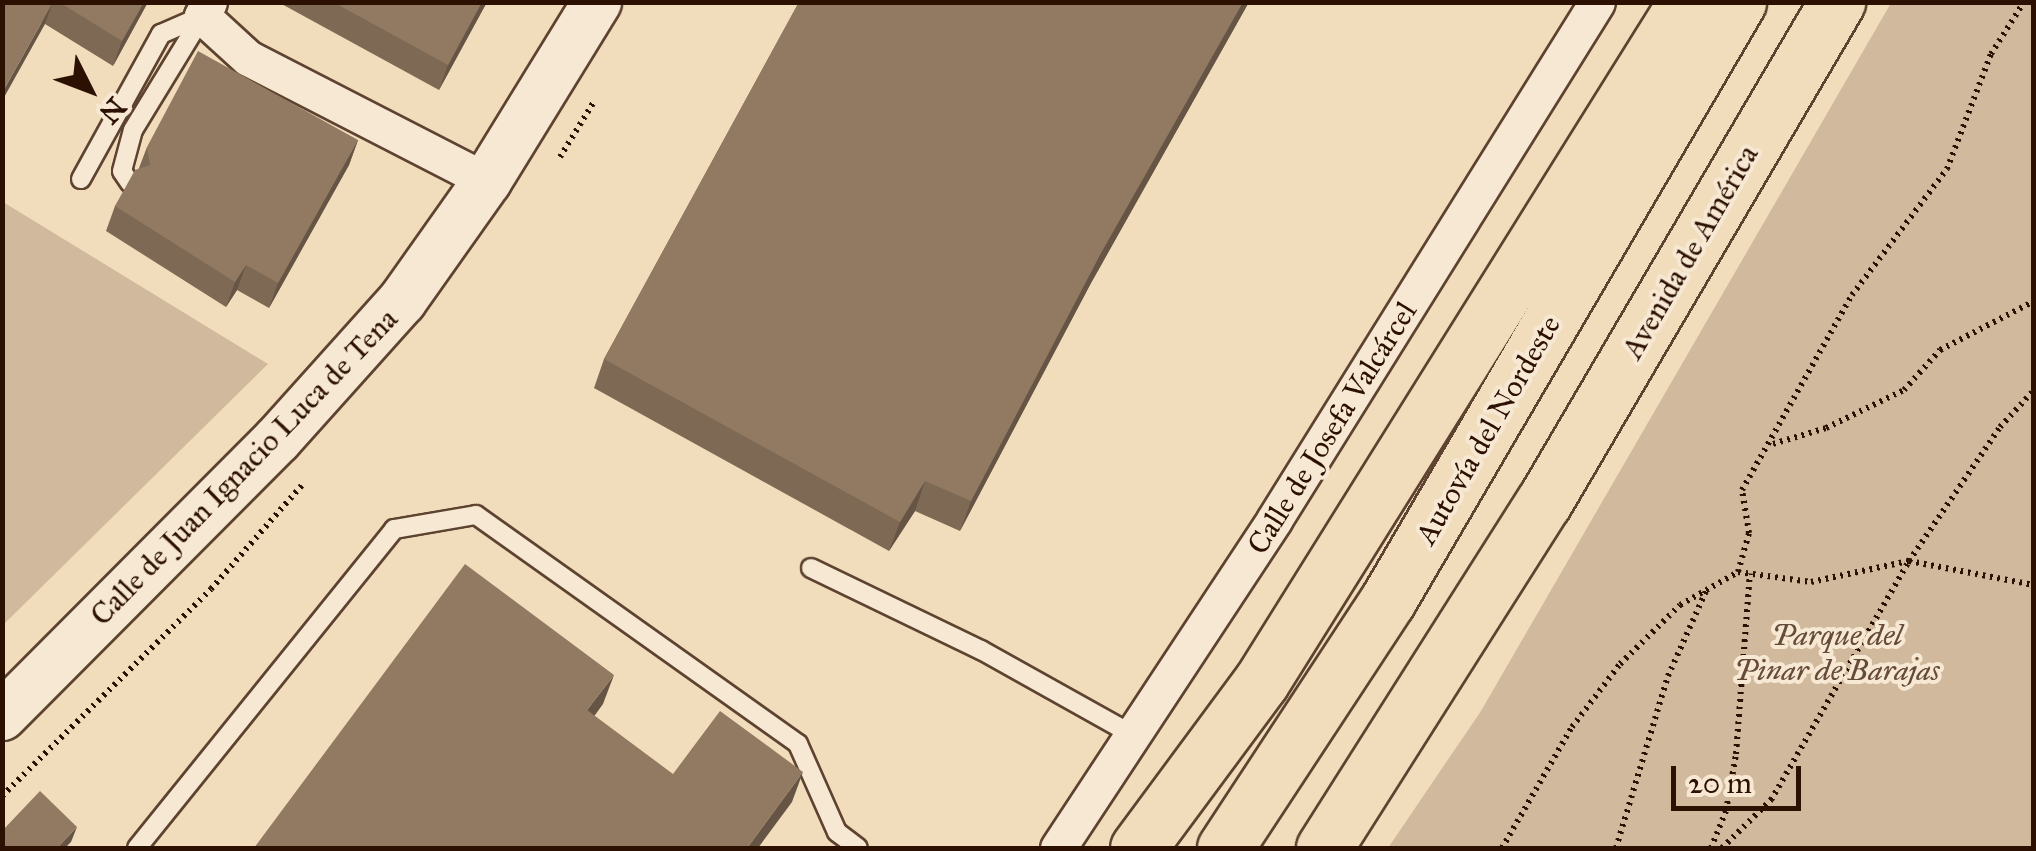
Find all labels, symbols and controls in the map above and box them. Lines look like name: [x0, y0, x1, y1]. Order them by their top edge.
north arrow: [40, 40, 140, 140]
text: N: [92, 90, 134, 131]
street label: Avenida de América: [1614, 139, 1766, 365]
street label: Calle de Josefa Valcárcel: [1240, 295, 1424, 561]
street label: Calle de Juan Ignacio Luca de Tena: [83, 301, 405, 633]
street label: Autovía del Nordeste: [1408, 309, 1568, 551]
park label: Parque del Pinar de Barajas: [1734, 617, 1940, 688]
scale bar: [1676, 746, 1806, 808]
text: 20 m: [1688, 765, 1752, 801]

